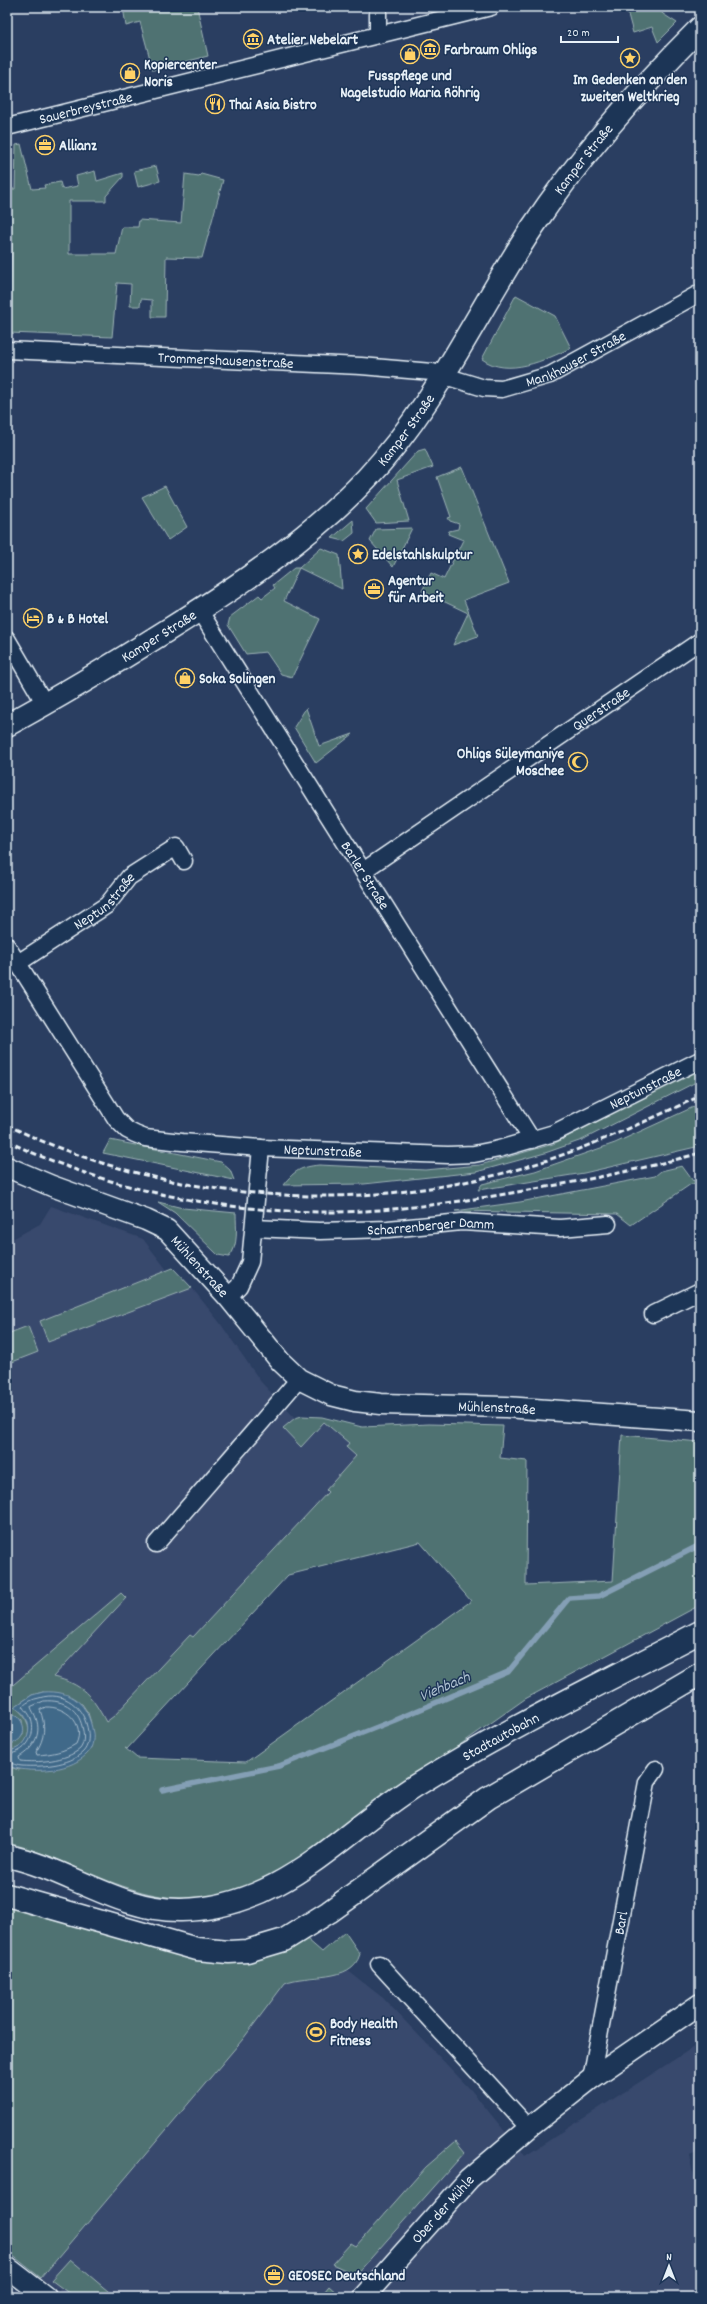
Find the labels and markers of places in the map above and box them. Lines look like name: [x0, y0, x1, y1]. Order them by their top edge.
museum icon: Atelier Nebelart: [242, 28, 264, 50]
place label: Atelier Nebelart: [267, 30, 359, 52]
museum icon: Farbraum Ohligs: [419, 38, 441, 60]
place label: Farbraum Ohligs: [444, 40, 537, 62]
shop icon: Fusspflege und Nagelstudio Maria Röhrig: [399, 43, 421, 65]
place icon: Im Gedenken an den zweiten Weltkrieg: [619, 47, 641, 69]
place label: Kopiercenter Noris: [144, 55, 217, 94]
shop icon: Kopiercenter Noris: [119, 62, 141, 84]
place label: Fusspflege und Nagelstudio Maria Röhrig: [340, 66, 480, 105]
place label: Im Gedenken an den zweiten Weltkrieg: [573, 70, 687, 109]
restaurant icon: Thai Asia Bistro: [204, 93, 226, 115]
place label: Thai Asia Bistro: [229, 95, 317, 117]
office icon: Allianz: [34, 134, 56, 156]
place label: Allianz: [59, 136, 97, 158]
place icon: Edelstahlskulptur: [347, 543, 369, 565]
place label: Edelstahlskulptur: [372, 545, 473, 567]
place label: Agentur für Arbeit: [387, 571, 444, 610]
office icon: Agentur für Arbeit: [363, 578, 385, 600]
hotel icon: B & B Hotel: [22, 607, 44, 629]
place label: B & B Hotel: [47, 609, 109, 631]
shop icon: Soka Solingen: [174, 667, 196, 689]
place label: Soka Solingen: [199, 669, 276, 691]
place label: Ohligs Süleymaniye Moschee: [457, 744, 564, 783]
mosque icon: Ohligs Süleymaniye Moschee: [567, 751, 589, 773]
place label: Body Health Fitness: [330, 2014, 398, 2053]
sports icon: Body Health Fitness: [305, 2021, 327, 2043]
office icon: GEOSEC Deutschland: [263, 2264, 285, 2286]
place label: GEOSEC Deutschland: [288, 2266, 405, 2288]

